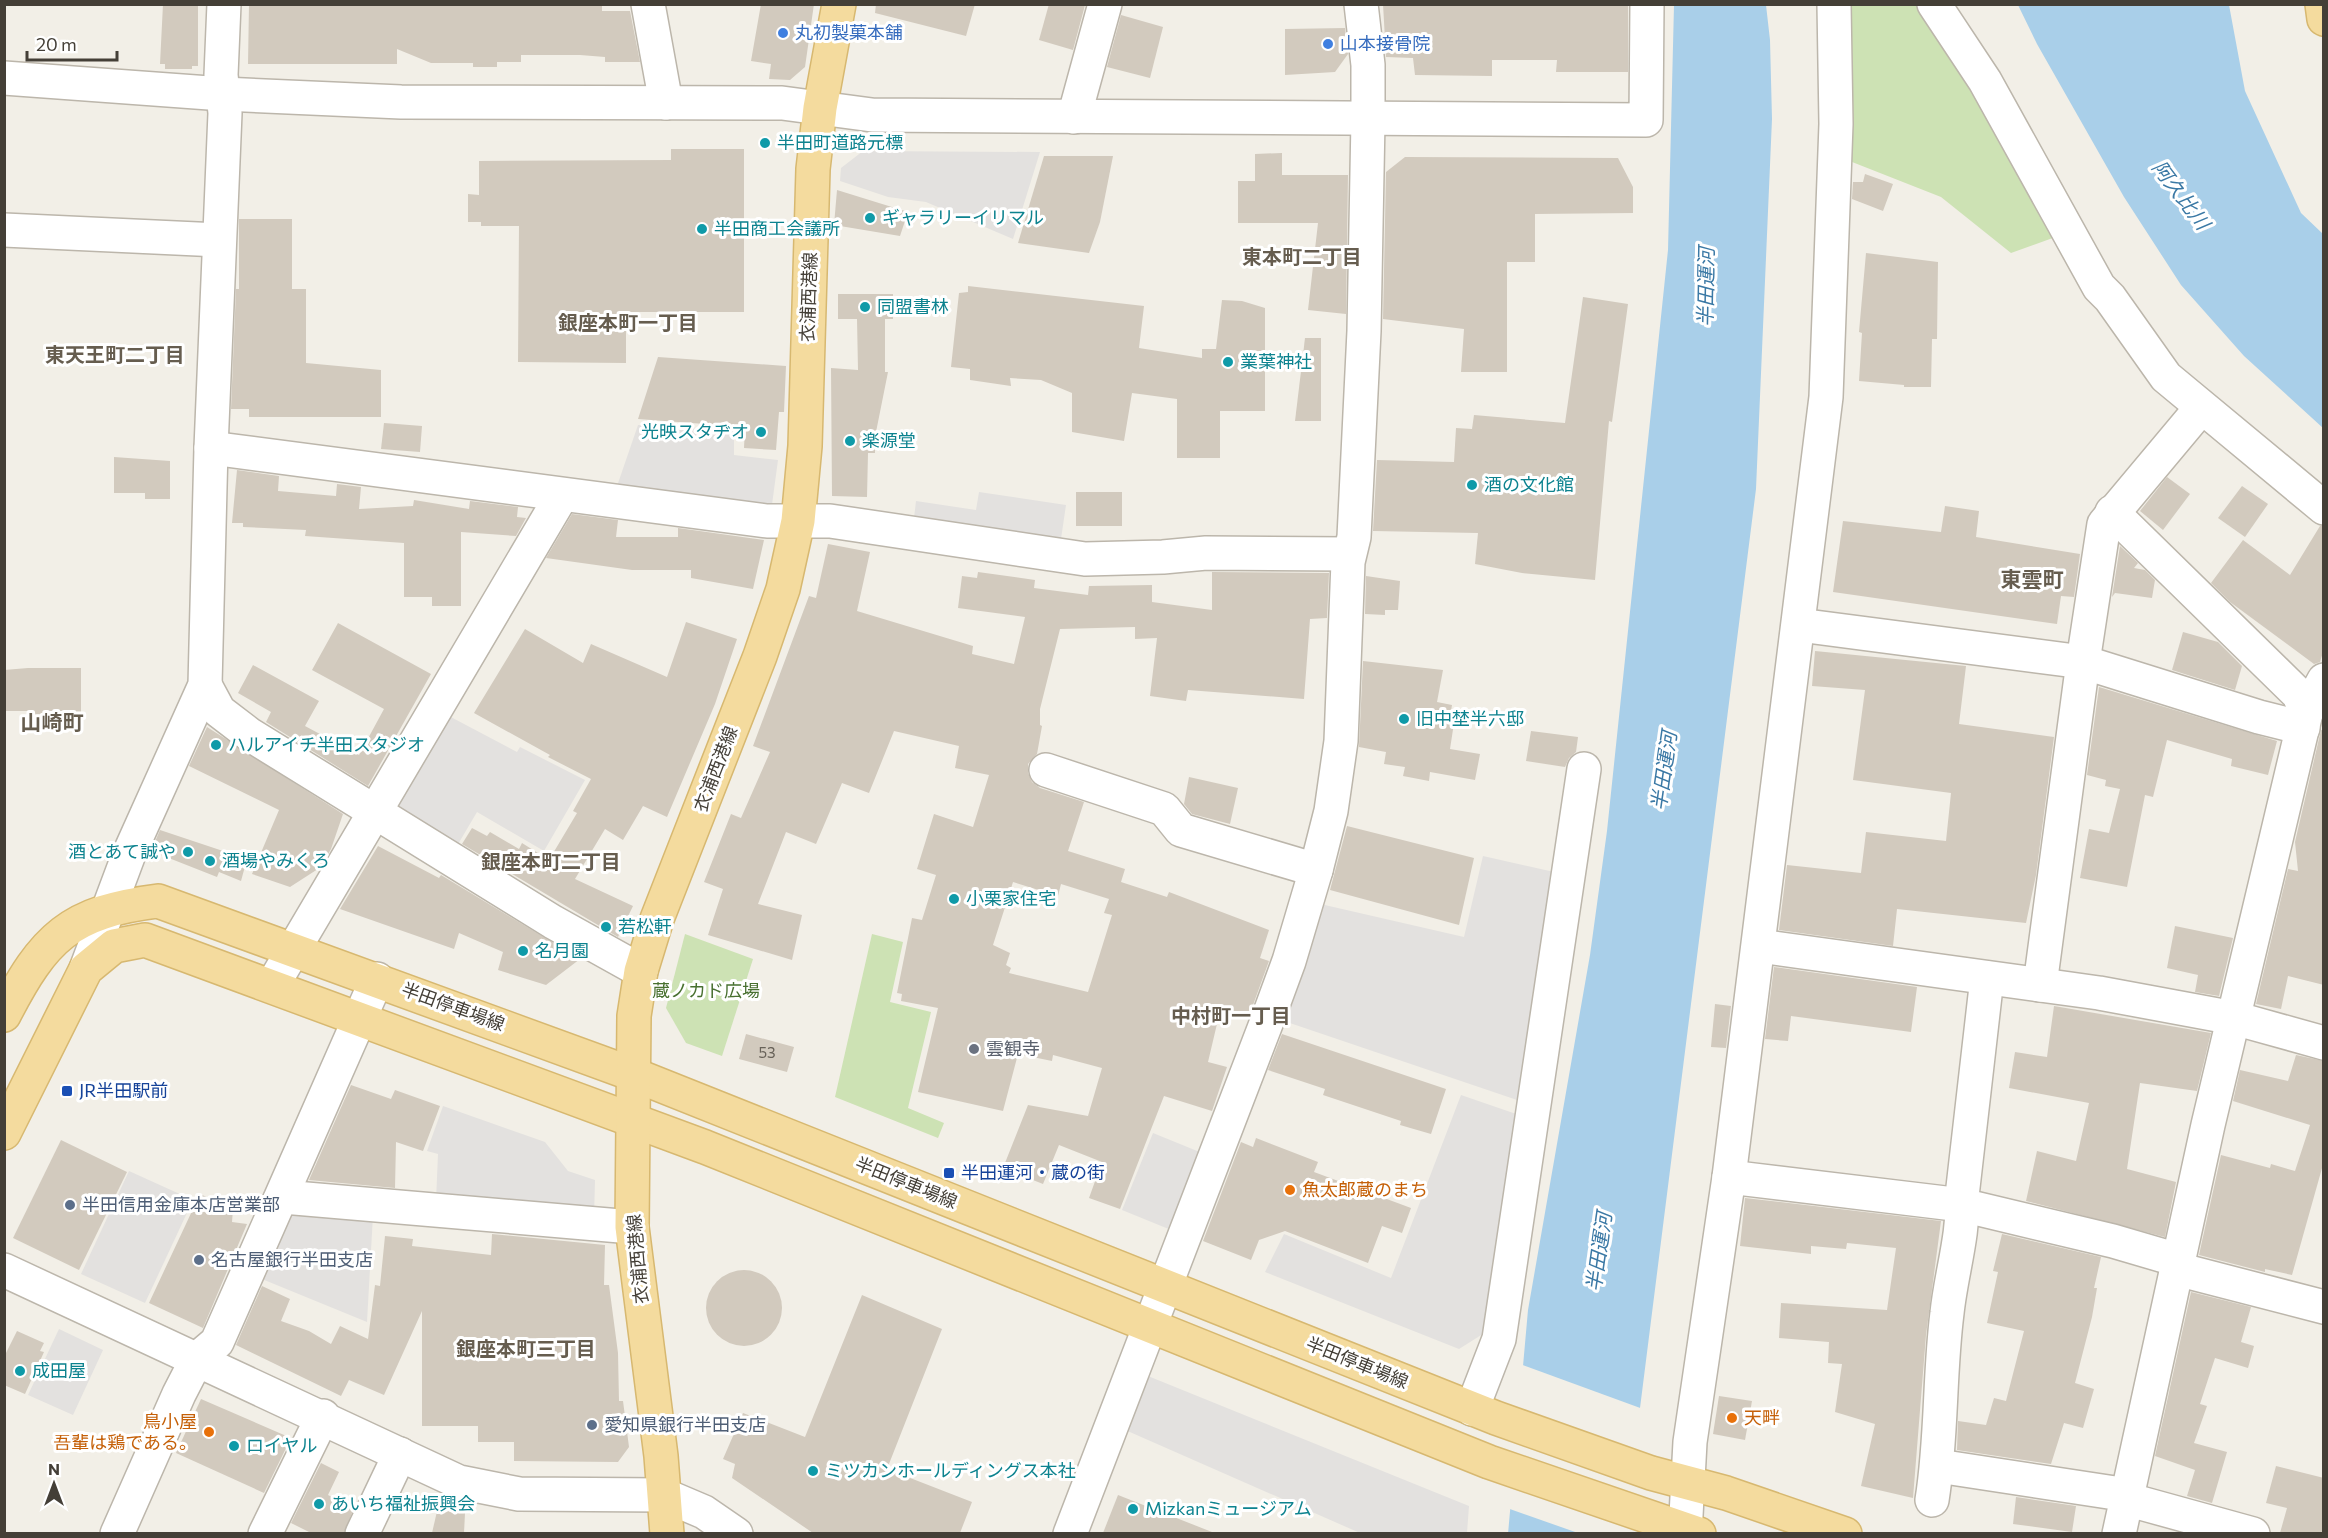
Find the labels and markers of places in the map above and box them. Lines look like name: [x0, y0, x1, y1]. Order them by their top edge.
place label: 丸初製菓本舗: [795, 21, 903, 43]
marker: 丸初製菓本舗: [776, 26, 790, 40]
place label: 山本接骨院: [1340, 32, 1430, 54]
marker: 山本接骨院: [1321, 37, 1335, 51]
place label: 半田町道路元標: [777, 131, 903, 153]
marker: 半田町道路元標: [758, 136, 772, 150]
place label: ギャラリーイリマル: [882, 206, 1044, 228]
marker: ギャラリーイリマル: [863, 211, 877, 225]
place label: 半田商工会議所: [714, 217, 840, 239]
marker: 半田商工会議所: [695, 222, 709, 236]
place label: 同盟書林: [877, 295, 949, 317]
marker: 同盟書林: [858, 300, 872, 314]
place label: 業葉神社: [1240, 350, 1312, 372]
marker: 業葉神社: [1221, 355, 1235, 369]
place label: 光映スタヂオ: [641, 420, 749, 442]
marker: 光映スタヂオ: [754, 425, 768, 439]
place label: 楽源堂: [862, 429, 916, 451]
marker: 楽源堂: [843, 434, 857, 448]
place label: 酒の文化館: [1484, 473, 1574, 495]
marker: 酒の文化館: [1465, 478, 1479, 492]
place label: 旧中埜半六邸: [1416, 707, 1524, 729]
marker: 旧中埜半六邸: [1397, 712, 1411, 726]
place label: ハルアイチ半田スタジオ: [228, 733, 425, 755]
marker: ハルアイチ半田スタジオ: [209, 738, 223, 752]
place label: 酒とあて誠や: [68, 840, 176, 862]
marker: 酒とあて誠や: [181, 845, 195, 859]
place label: 酒場やみくろ: [222, 849, 330, 871]
marker: 酒場やみくろ: [203, 854, 217, 868]
place label: 小栗家住宅: [966, 887, 1056, 909]
marker: 小栗家住宅: [947, 892, 961, 906]
place label: 若松軒: [618, 915, 672, 937]
marker: 若松軒: [599, 920, 613, 934]
place label: 名月園: [535, 939, 589, 961]
marker: 名月園: [516, 944, 530, 958]
place label: 雲観寺: [986, 1037, 1040, 1059]
marker: 雲観寺: [967, 1042, 981, 1056]
place label: JR半田駅前: [79, 1079, 168, 1101]
marker: JR半田駅前: [60, 1084, 74, 1098]
place label: 半田運河・蔵の街: [961, 1161, 1105, 1183]
marker: 半田運河・蔵の街: [942, 1166, 956, 1180]
place label: 魚太郎蔵のまち: [1302, 1178, 1428, 1200]
marker: 魚太郎蔵のまち: [1283, 1183, 1297, 1197]
place label: 半田信用金庫本店営業部: [82, 1193, 280, 1215]
marker: 半田信用金庫本店営業部: [63, 1198, 77, 1212]
place label: 名古屋銀行半田支店: [211, 1248, 373, 1270]
marker: 名古屋銀行半田支店: [192, 1253, 206, 1267]
place label: 成田屋: [32, 1359, 86, 1381]
marker: 成田屋: [13, 1364, 27, 1378]
place label: 天畔: [1744, 1406, 1780, 1428]
place label: 鳥小屋 吾輩は鶏である。: [53, 1410, 197, 1453]
marker: 天畔: [1725, 1411, 1739, 1425]
place label: 愛知県銀行半田支店: [604, 1413, 766, 1435]
marker: 愛知県銀行半田支店: [585, 1418, 599, 1432]
marker: 鳥小屋 吾輩は鶏である。: [202, 1425, 216, 1439]
place label: ロイヤル: [246, 1434, 317, 1456]
marker: ロイヤル: [227, 1439, 241, 1453]
place label: ミツカンホールディングス本社: [825, 1459, 1076, 1481]
marker: ミツカンホールディングス本社: [806, 1464, 820, 1478]
place label: あいち福祉振興会: [331, 1492, 475, 1514]
marker: あいち福祉振興会: [312, 1497, 326, 1511]
place label: Mizkanミュージアム: [1145, 1497, 1312, 1519]
marker: Mizkanミュージアム: [1126, 1502, 1140, 1516]

